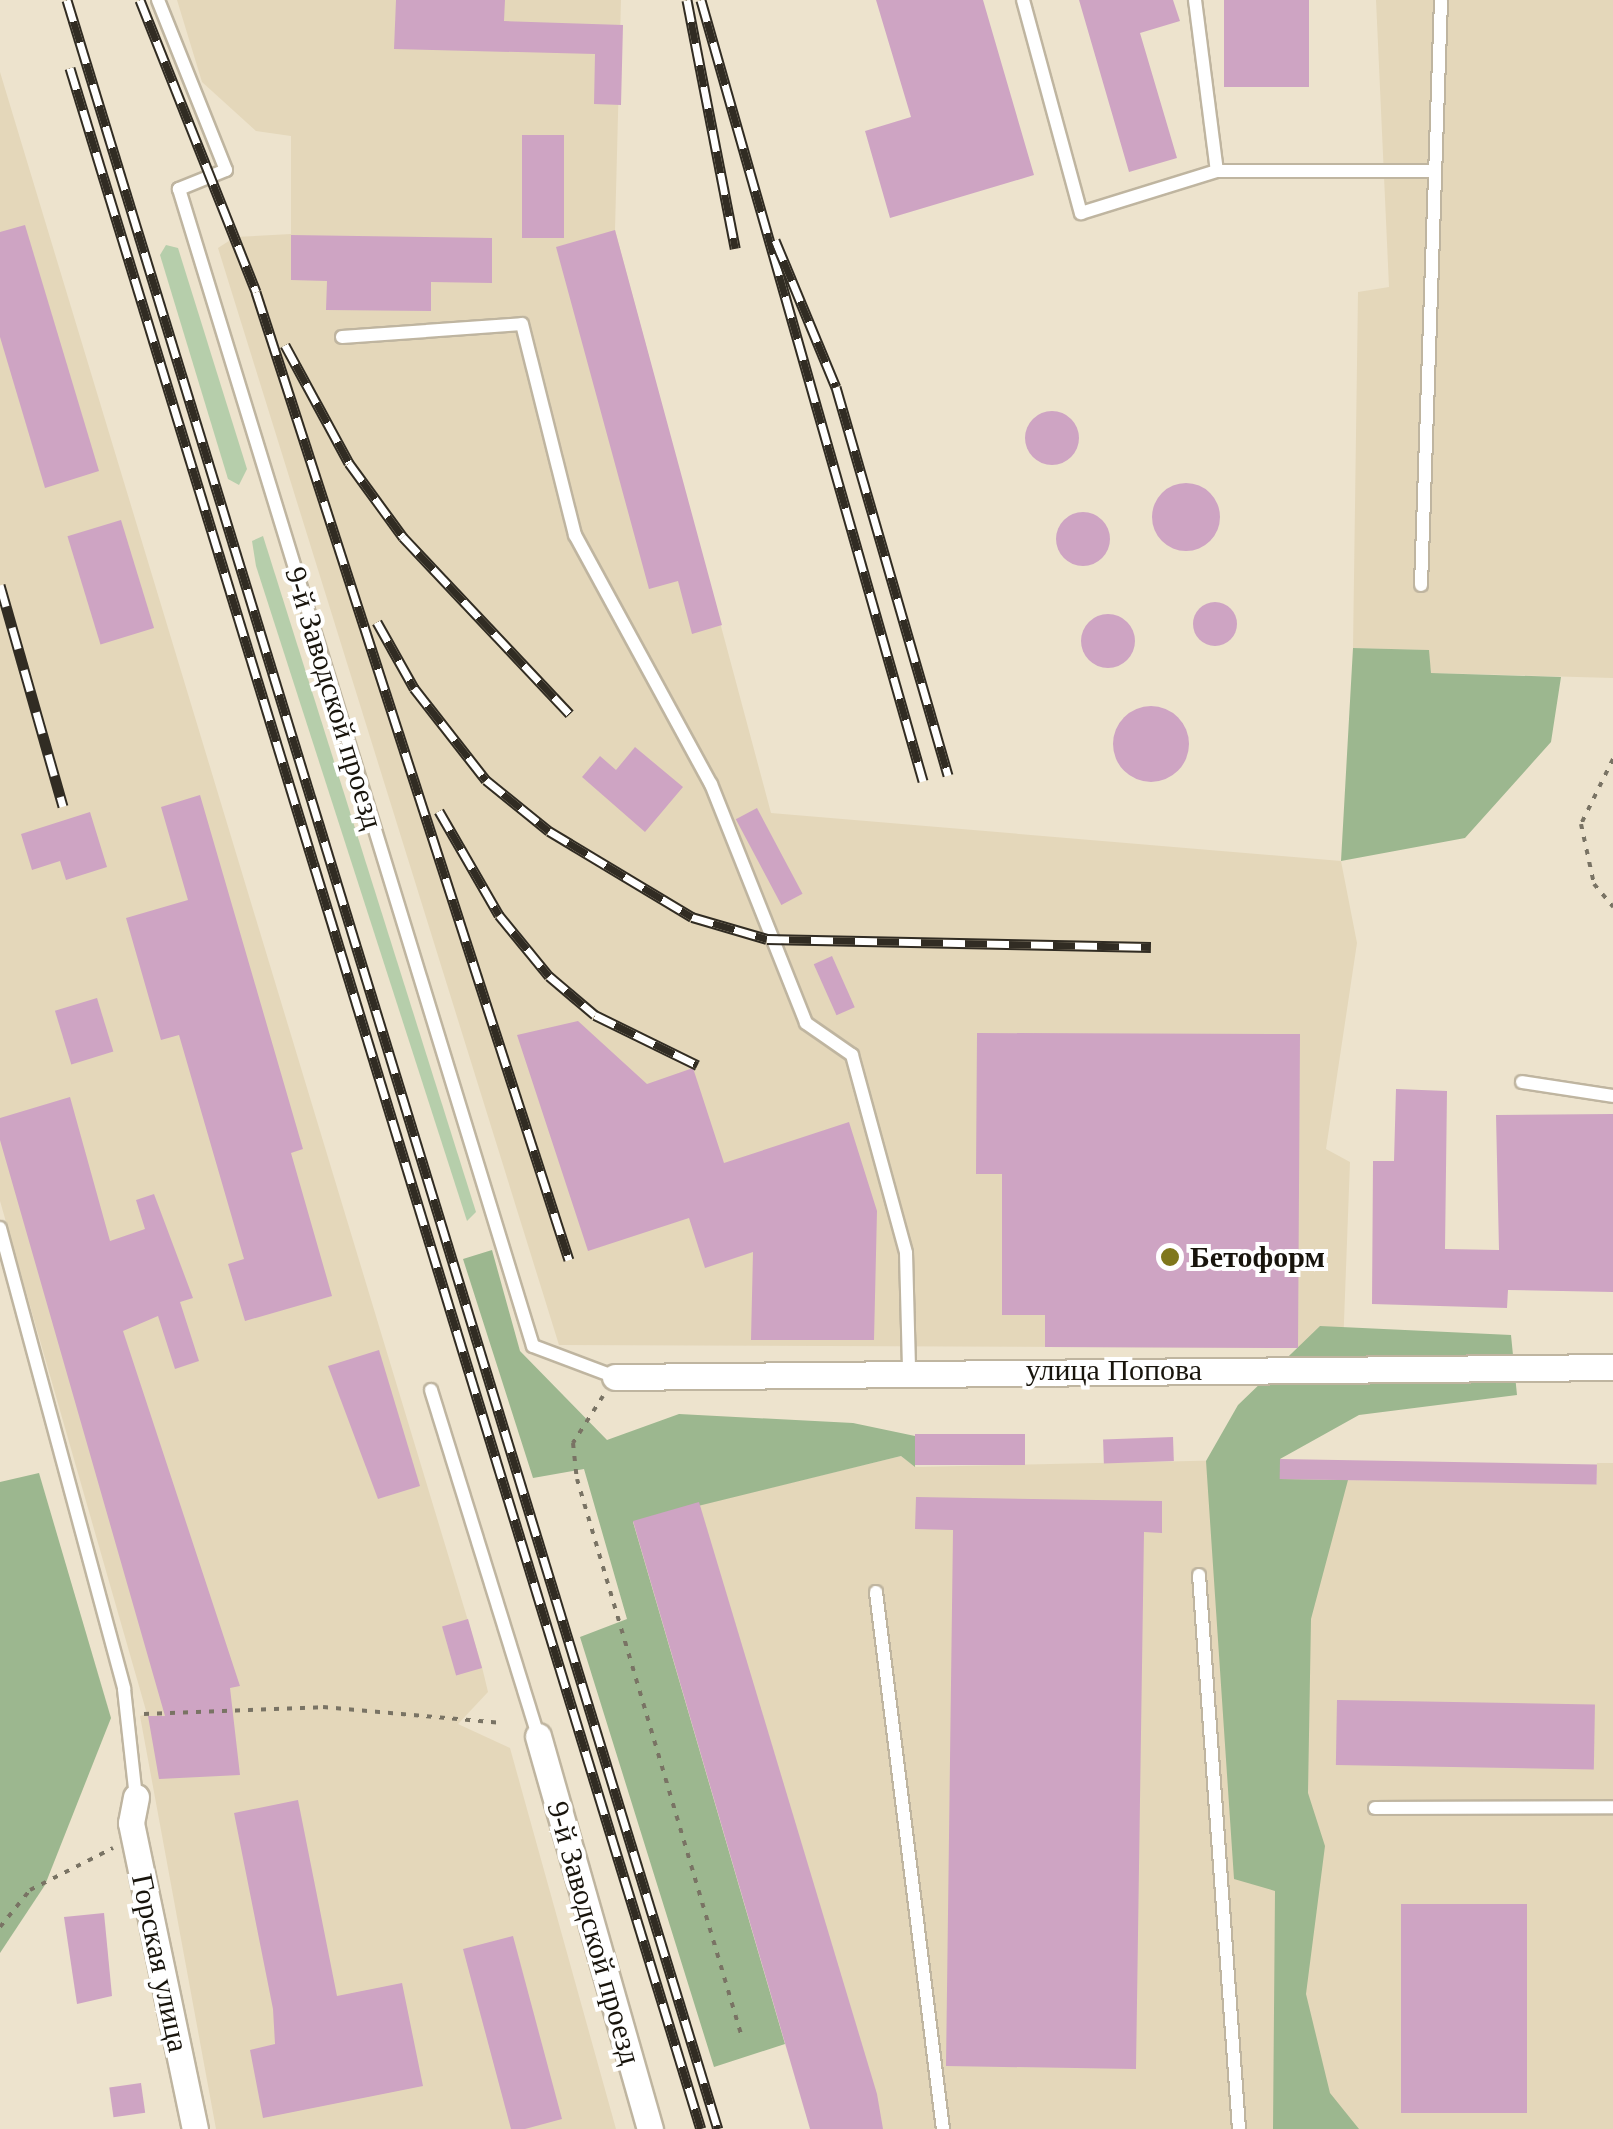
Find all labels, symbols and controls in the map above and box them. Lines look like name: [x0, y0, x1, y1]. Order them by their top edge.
street label: 9-й Заводской проезд: [277, 563, 391, 833]
place label: Бетоформ: [1190, 1239, 1325, 1275]
marker: Бетоформ: [1159, 1246, 1181, 1268]
street label: улица Попова: [1026, 1352, 1202, 1388]
street label: 9-й Заводской проезд: [539, 1797, 649, 2069]
street label: Горская улица: [124, 1871, 196, 2055]

